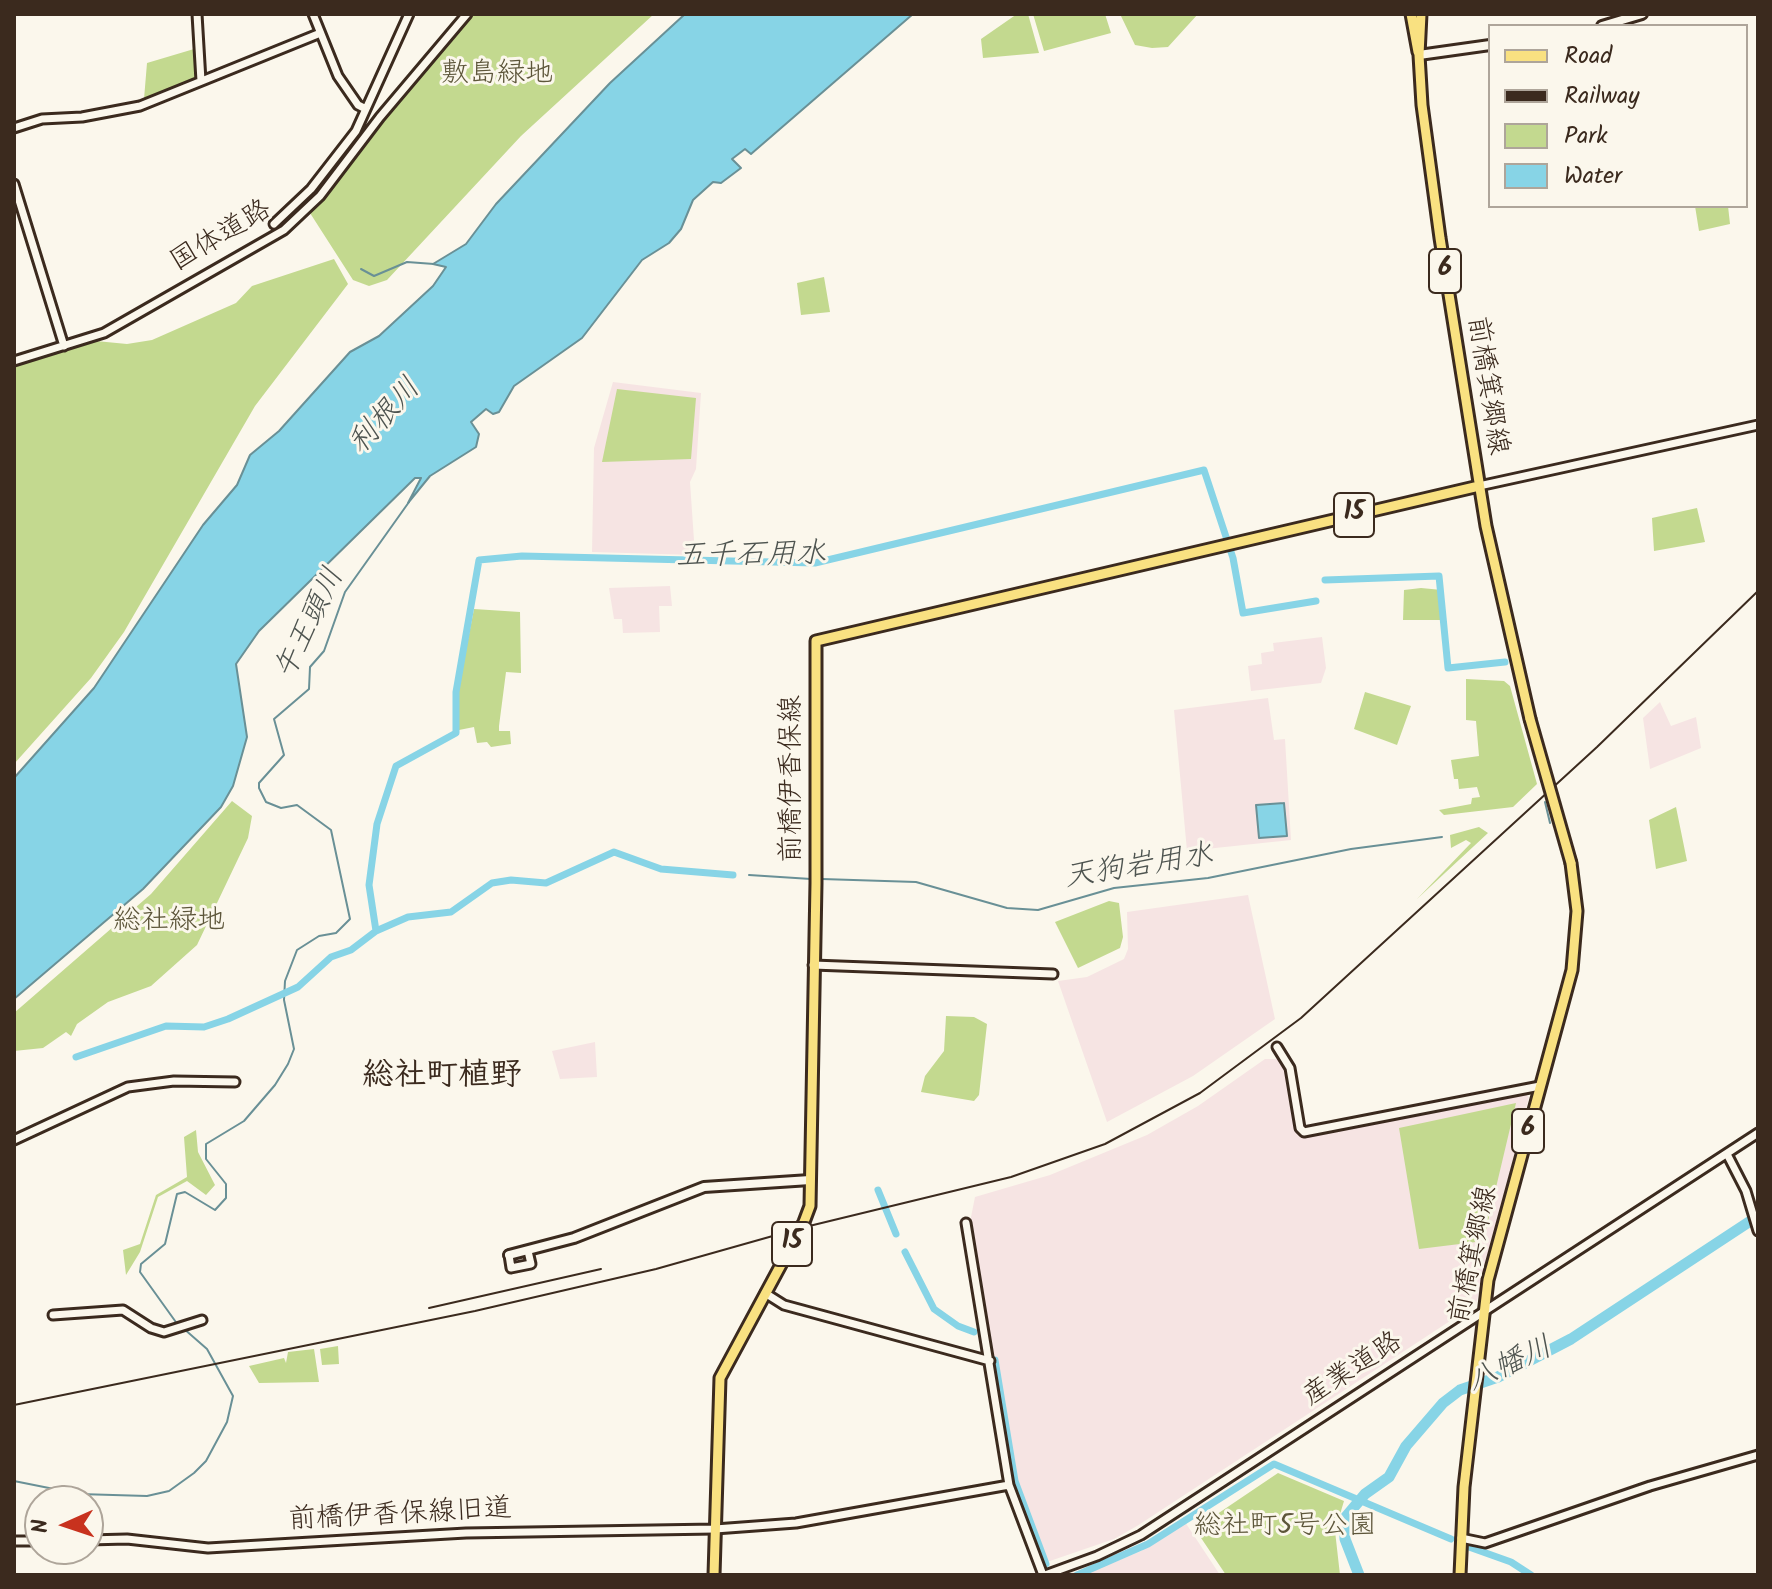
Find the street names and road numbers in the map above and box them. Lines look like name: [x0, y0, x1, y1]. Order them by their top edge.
street label: 国体道路: [165, 195, 279, 281]
road number: 6: [1429, 249, 1461, 293]
street label: 前橋箕郷線: [1457, 314, 1513, 458]
road number: 15: [1334, 493, 1374, 537]
street label: 前橋伊香保線: [777, 695, 811, 863]
road number: 6: [1512, 1109, 1544, 1153]
street label: 前橋箕郷線: [1445, 1183, 1507, 1327]
road number: 15: [772, 1222, 812, 1266]
street label: 産業道路: [1298, 1326, 1410, 1416]
street label: 前橋伊香保線旧道: [287, 1494, 513, 1540]

